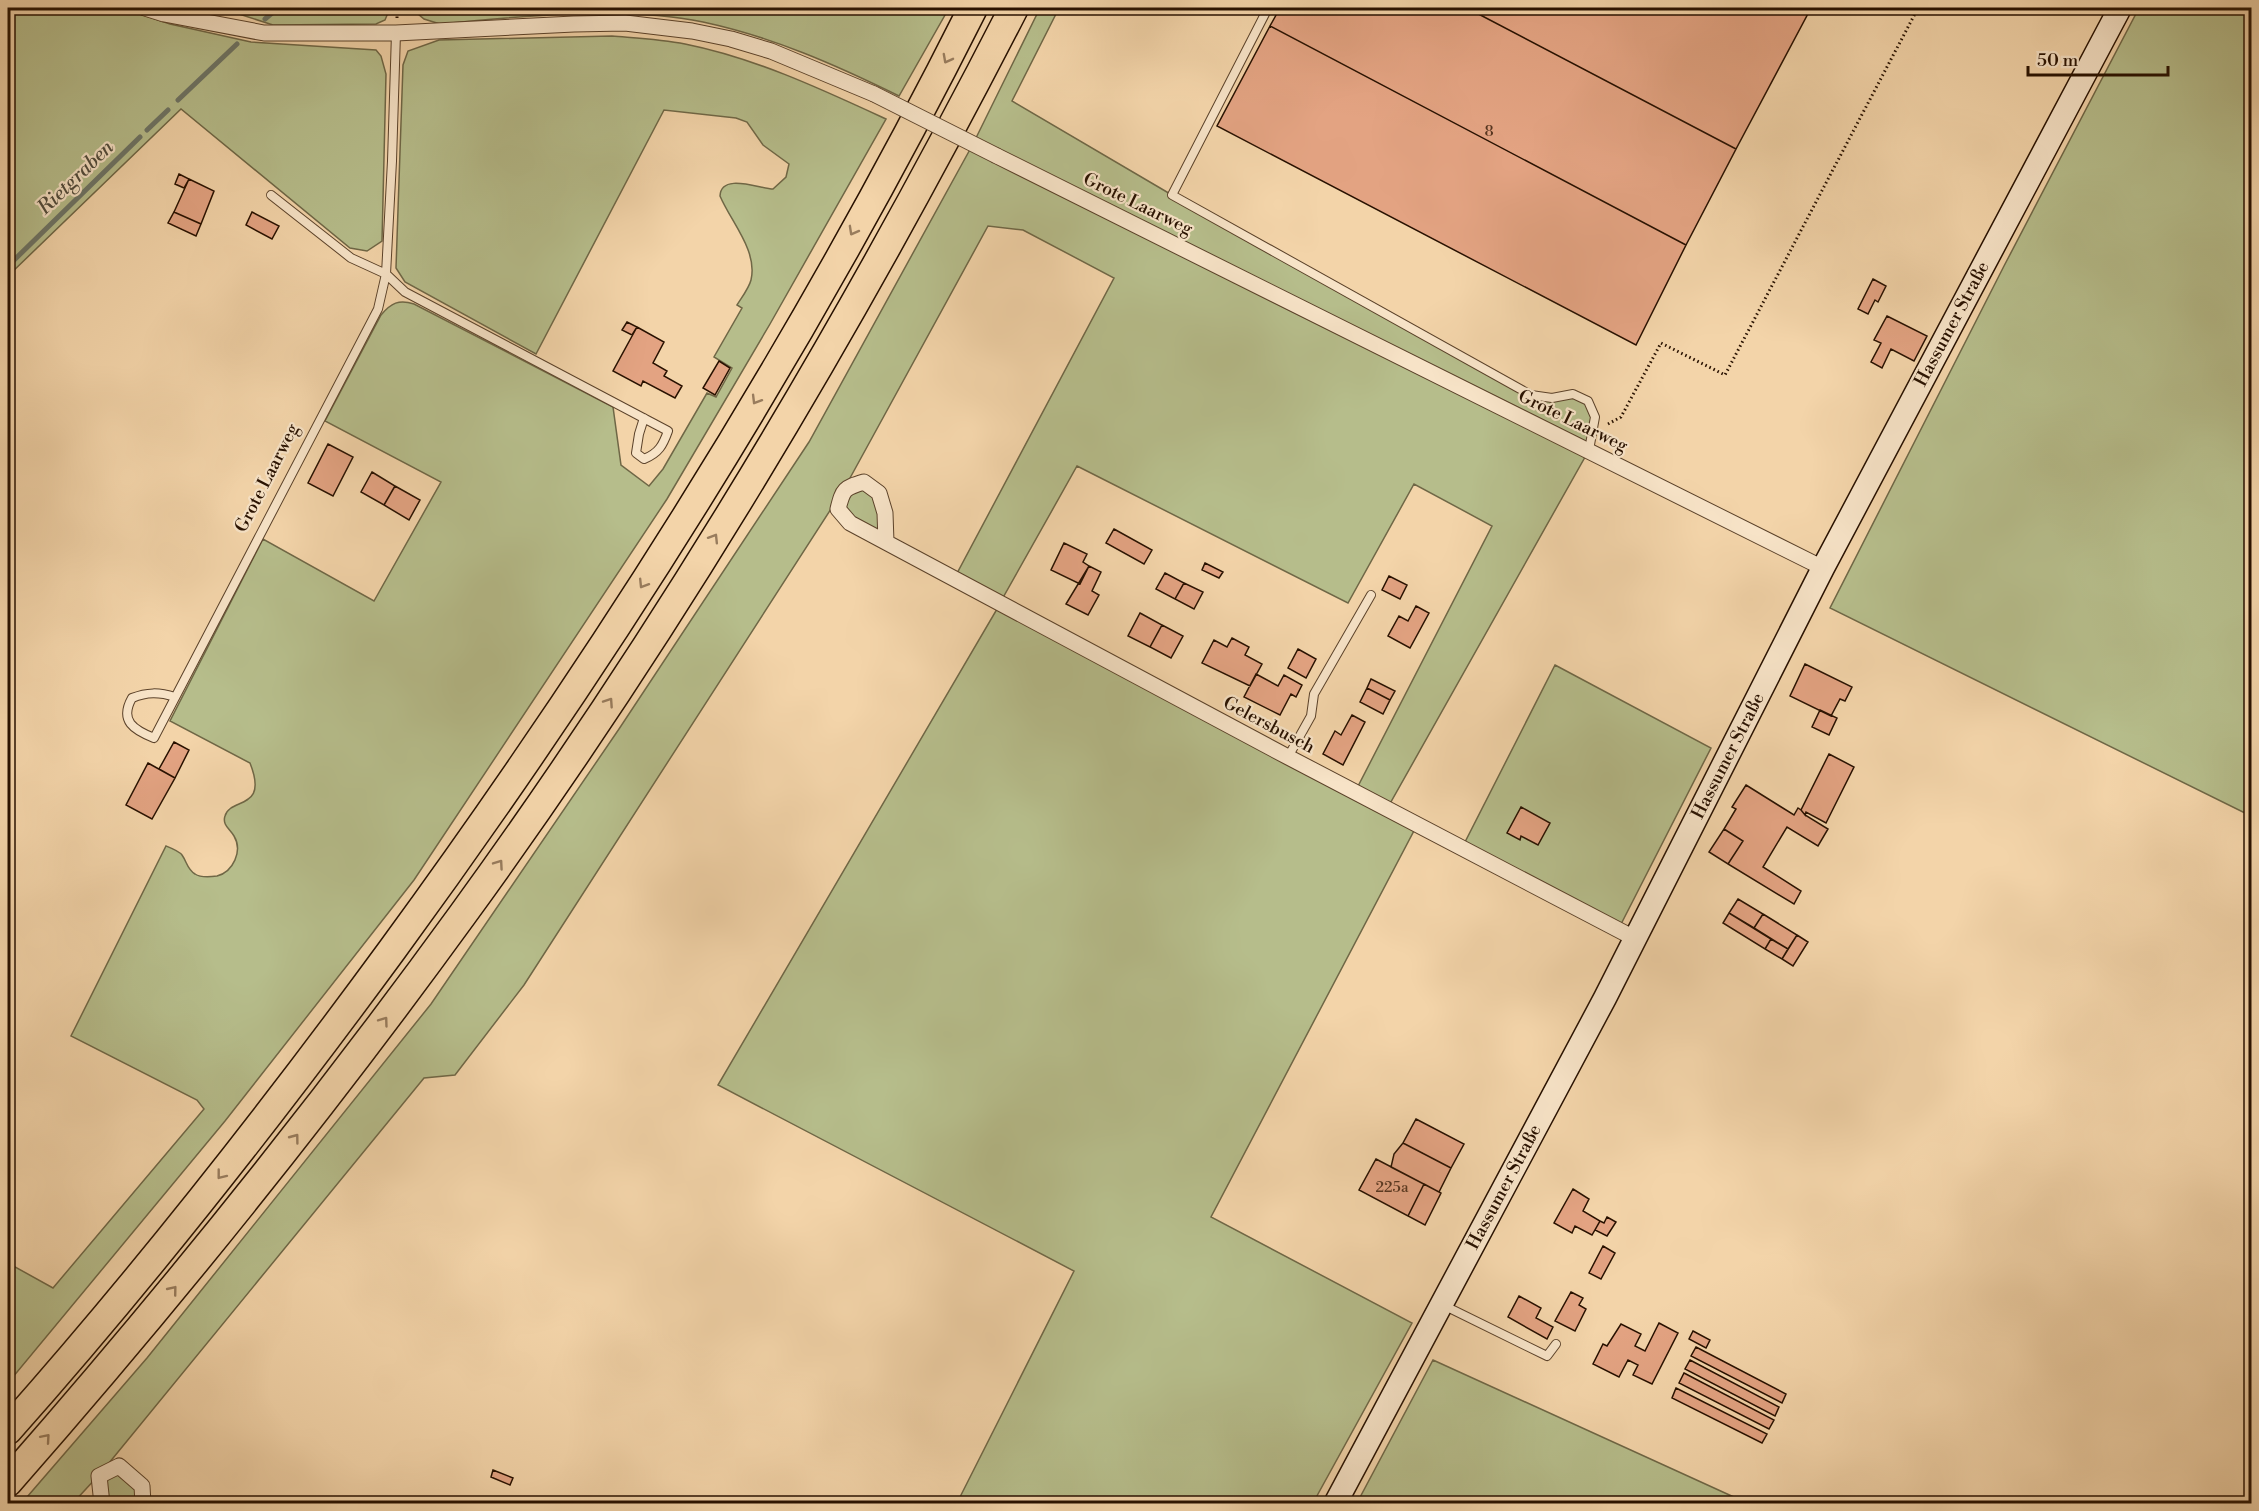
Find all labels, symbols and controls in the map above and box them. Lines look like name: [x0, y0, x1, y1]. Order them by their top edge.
scale bar: [2028, 39, 2168, 77]
text: 50 m: [2037, 49, 2079, 72]
one-way arrow: [943, 53, 954, 64]
house number: 8: [1484, 122, 1494, 141]
water label: Rietgraben: [32, 135, 120, 221]
street label: Grote Laarweg: [1079, 168, 1197, 241]
one-way arrow: [849, 225, 861, 235]
street label: Hassumer Straße: [1909, 257, 1995, 391]
street label: Grote Laarweg: [1514, 385, 1632, 458]
one-way arrow: [752, 394, 764, 404]
street label: Grote Laarweg: [230, 419, 305, 536]
one-way arrow: [707, 534, 718, 545]
one-way arrow: [639, 578, 651, 588]
street label: Hassumer Straße: [1686, 689, 1770, 823]
street label: Gelersbusch: [1219, 691, 1319, 759]
one-way arrow: [601, 698, 612, 709]
one-way arrow: [492, 859, 503, 870]
one-way arrow: [377, 1017, 388, 1028]
street label: Hassumer Straße: [1461, 1120, 1547, 1254]
one-way arrow: [288, 1134, 299, 1145]
one-way arrow: [217, 1168, 228, 1179]
house number: 225a: [1376, 1178, 1409, 1197]
one-way arrow: [166, 1286, 177, 1297]
one-way arrow: [39, 1434, 50, 1445]

